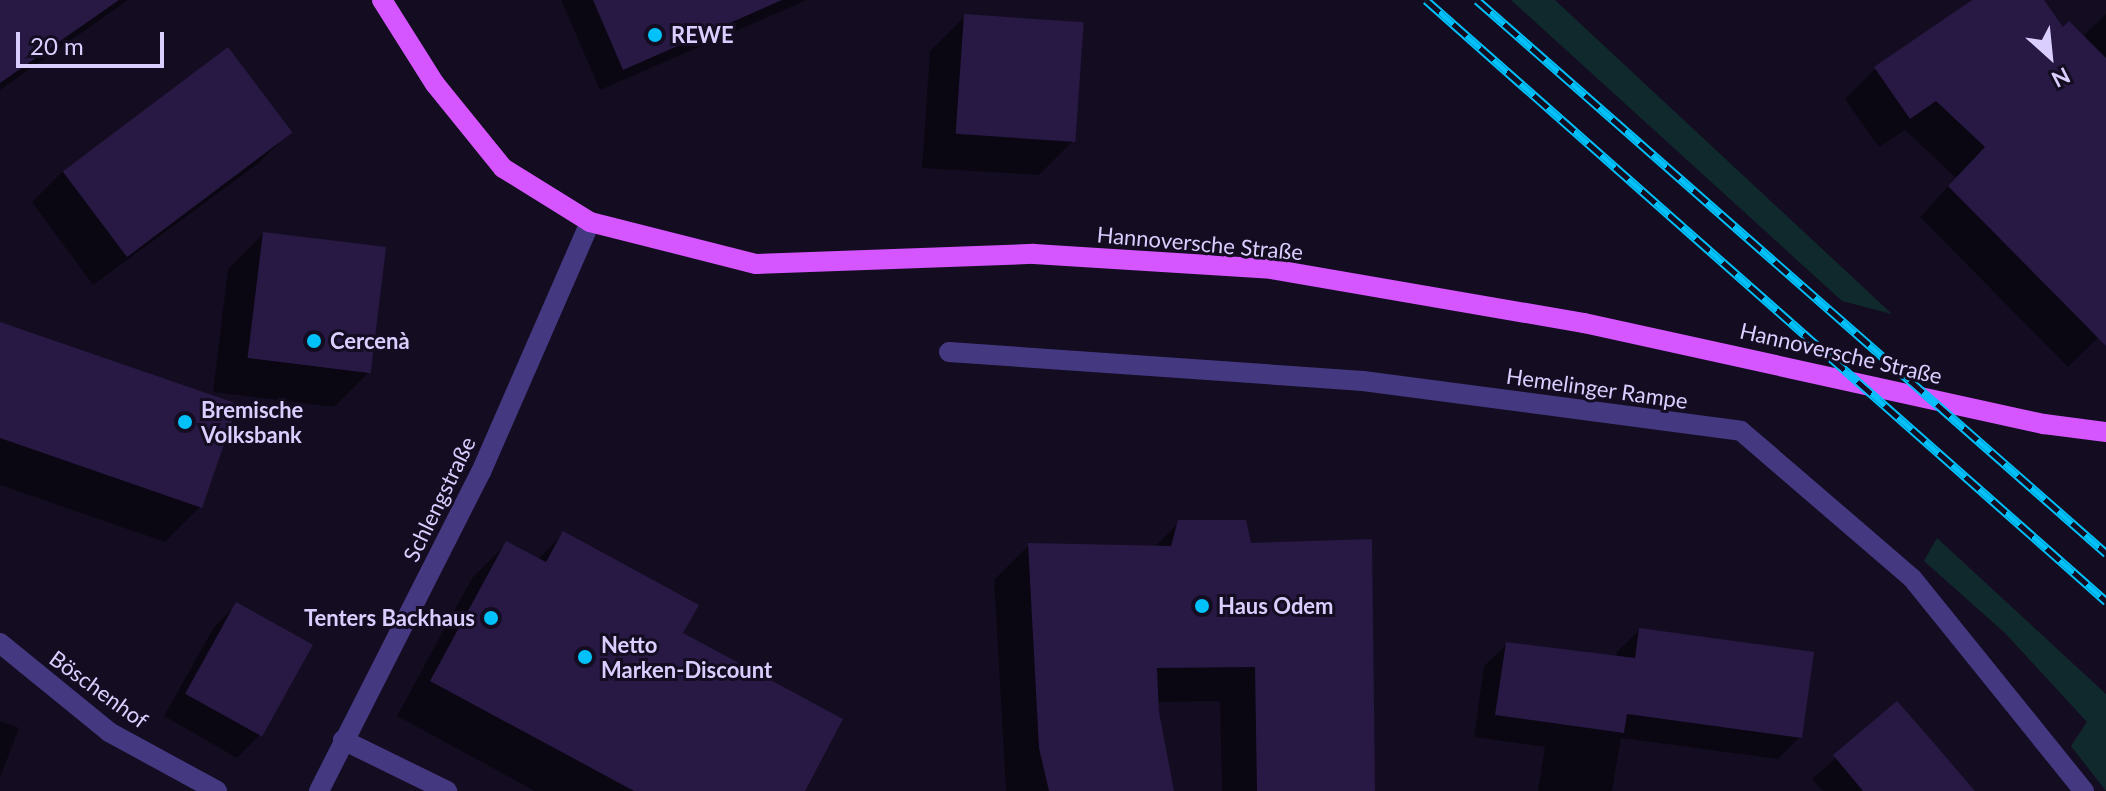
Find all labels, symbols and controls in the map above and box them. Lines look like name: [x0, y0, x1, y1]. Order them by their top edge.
scale bar: [20, 16, 168, 66]
north arrow: [2010, 16, 2090, 96]
place label: REWE: [671, 22, 734, 48]
marker: REWE: [646, 26, 664, 44]
text: 20 m: [30, 31, 84, 60]
text: N: [2047, 62, 2075, 94]
street label: Hannoversche Straße: [1096, 221, 1304, 265]
street label: Hannoversche Straße: [1737, 317, 1945, 389]
place label: Cercenà: [330, 328, 410, 354]
marker: Cercenà: [305, 332, 323, 350]
street label: Hemelinger Rampe: [1504, 362, 1690, 414]
place label: Bremische Volksbank: [201, 396, 303, 448]
marker: Bremische Volksbank: [176, 413, 194, 431]
street label: Schlengstraße: [397, 432, 481, 566]
place label: Haus Odem: [1218, 593, 1334, 619]
marker: Haus Odem: [1193, 597, 1211, 615]
place label: Tenters Backhaus: [304, 605, 475, 631]
marker: Tenters Backhaus: [482, 609, 500, 627]
place label: Netto Marken-Discount: [601, 631, 772, 682]
street label: Böschenhof: [45, 645, 153, 733]
marker: Netto Marken-Discount: [576, 648, 594, 666]

